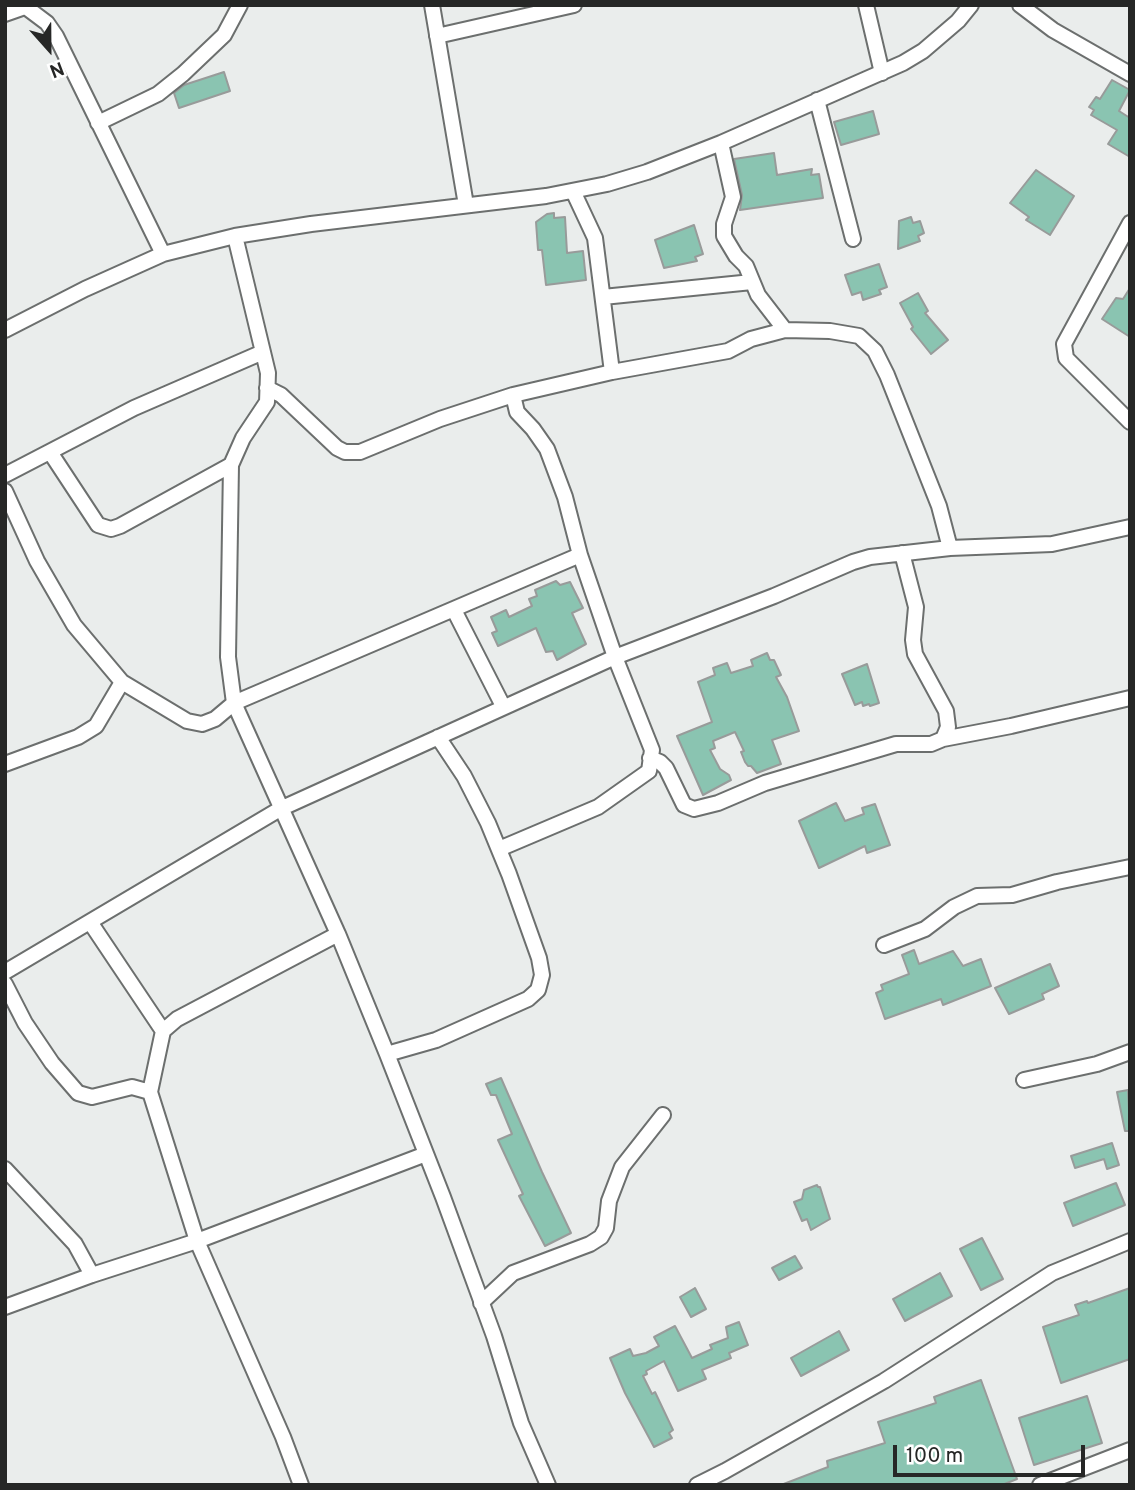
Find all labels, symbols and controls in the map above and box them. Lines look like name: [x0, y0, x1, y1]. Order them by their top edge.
north arrow: [14, 14, 84, 84]
text: N: [46, 55, 67, 82]
scale bar: [897, 1430, 1090, 1474]
text: 100 m: [906, 1443, 963, 1470]

